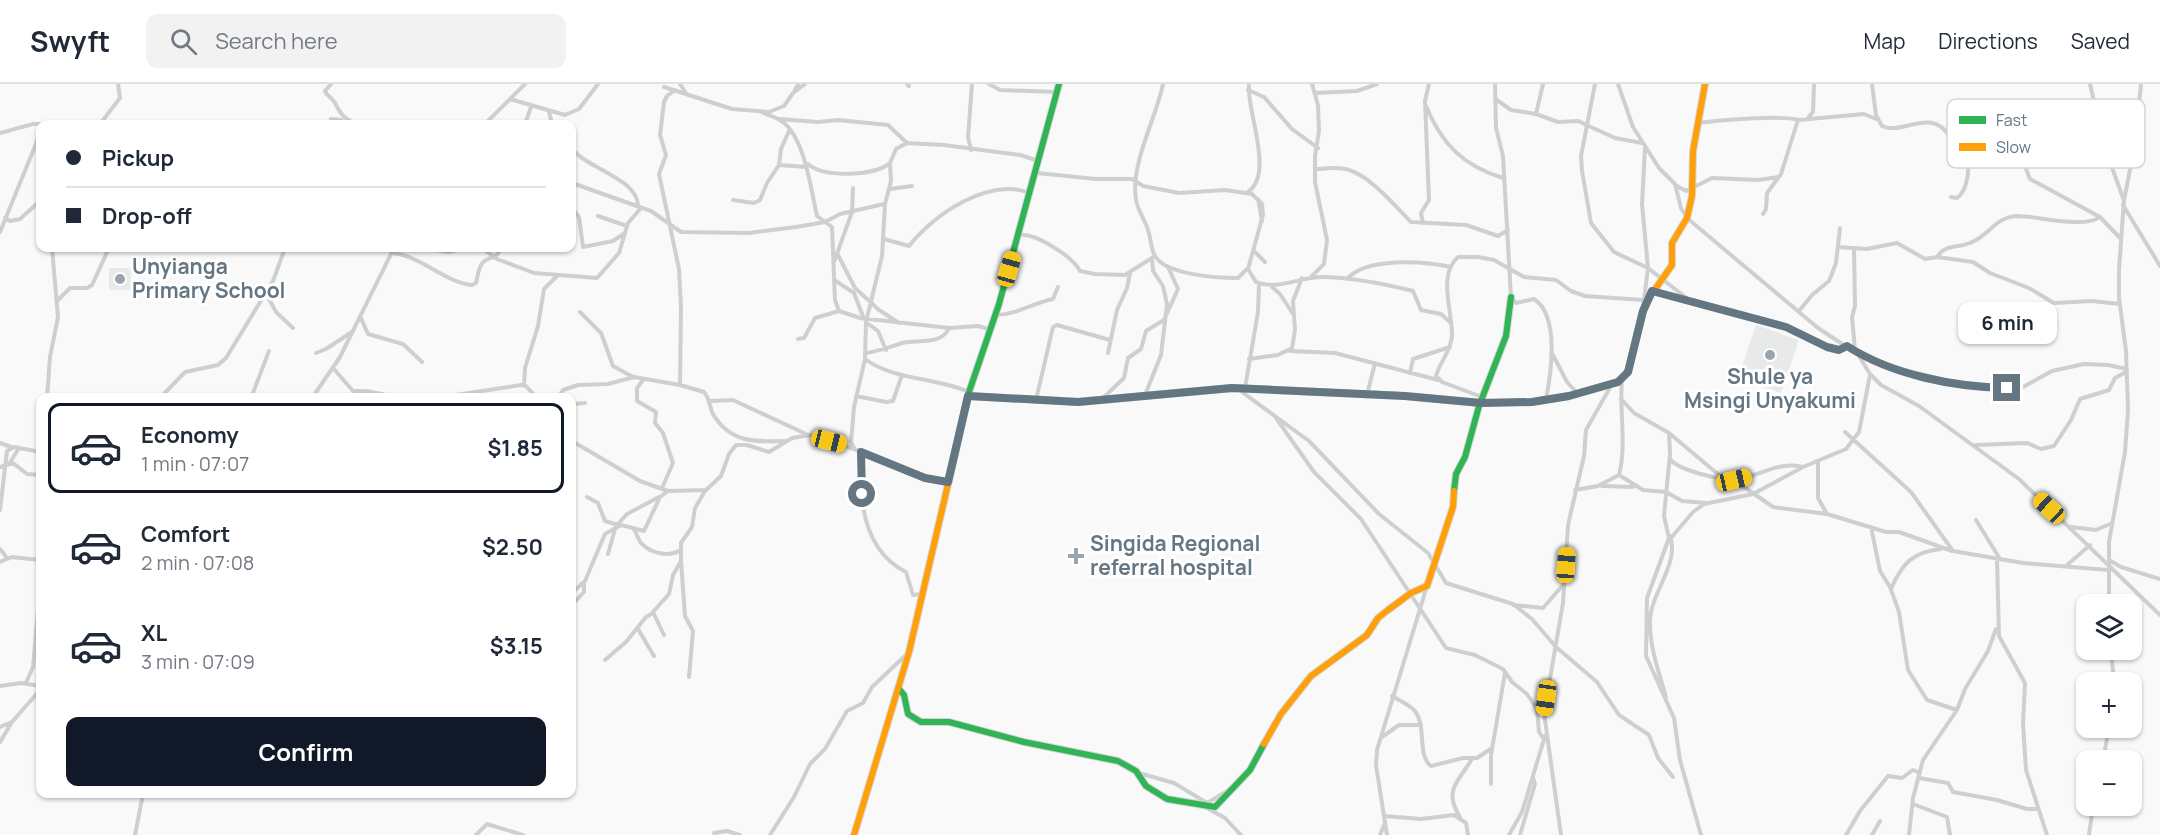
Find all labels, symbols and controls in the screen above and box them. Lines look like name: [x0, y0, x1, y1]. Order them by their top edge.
search box: [146, 14, 566, 68]
text: Swyft: [30, 22, 110, 60]
icon: search: [167, 25, 200, 58]
text: Search here: [215, 26, 338, 56]
text: Map: [1864, 27, 1905, 55]
text: Directions: [1938, 27, 2038, 55]
text: Saved: [2071, 27, 2130, 55]
legend: [1947, 99, 2145, 168]
text: Fast: [1996, 109, 2027, 131]
text: Slow: [1996, 136, 2031, 158]
text: Pickup: [102, 143, 174, 173]
text: Drop-off: [102, 201, 192, 231]
car: [995, 249, 1023, 289]
place label: Unyianga Primary School: [132, 252, 286, 304]
marker: Unyianga Primary School: [113, 272, 127, 286]
callout: 6 min: [1958, 301, 2056, 343]
text: 6 min: [1981, 309, 2034, 336]
marker: Shule ya Msingi Unyakumi: [1763, 348, 1777, 362]
place label: Shule ya Msingi Unyakumi: [1684, 362, 1856, 414]
route end: [1993, 374, 2020, 401]
text: Economy: [141, 420, 239, 450]
icon: car: [69, 421, 123, 475]
car: [809, 428, 849, 454]
text: $1.85: [487, 433, 543, 463]
text: 1 min · 07:07: [141, 450, 249, 477]
car: [1714, 467, 1754, 493]
route start: [848, 480, 875, 507]
car: [2030, 489, 2068, 527]
text: Comfort: [141, 519, 230, 549]
icon: car: [69, 520, 123, 574]
place label: Singida Regional referral hospital: [1090, 529, 1260, 581]
text: $2.50: [482, 532, 543, 562]
car: [1556, 546, 1576, 584]
marker: Singida Regional referral hospital: [1067, 547, 1085, 565]
text: 2 min · 07:08: [141, 549, 254, 576]
map controls: [2076, 594, 2142, 816]
button: layers: [2076, 594, 2142, 660]
text: XL: [141, 618, 167, 648]
icon: car: [69, 619, 123, 673]
text: $3.15: [490, 631, 543, 661]
text: 3 min · 07:09: [141, 648, 255, 675]
button: +: [2076, 672, 2142, 738]
car: [1535, 679, 1557, 717]
button: Confirm: [66, 717, 546, 786]
button: −: [2076, 750, 2142, 816]

